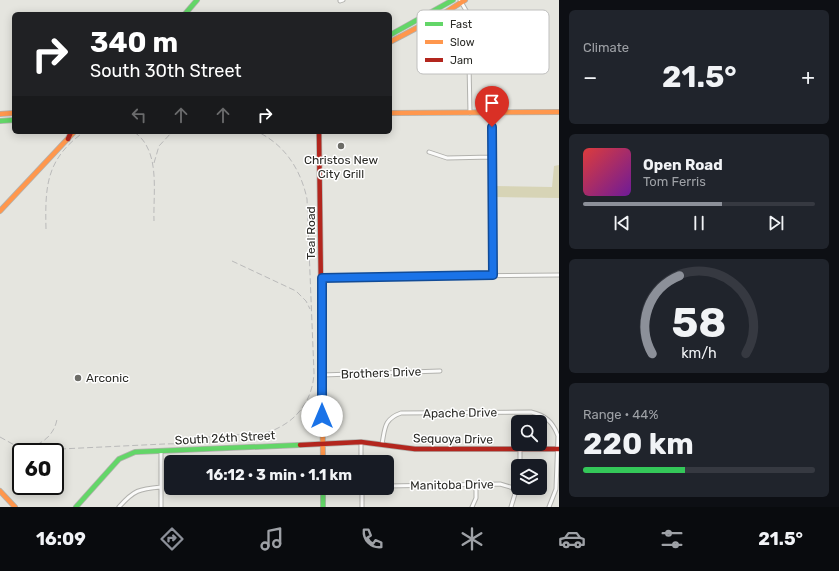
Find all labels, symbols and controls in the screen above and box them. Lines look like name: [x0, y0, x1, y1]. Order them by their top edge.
legend: [417, 10, 549, 74]
text: Fast: [450, 18, 473, 31]
text: 340 m: [90, 26, 178, 59]
icon: right: [24, 28, 76, 80]
text: Slow: [450, 36, 475, 49]
text: Climate: [583, 40, 629, 55]
text: Jam: [450, 54, 473, 67]
text: 21.5°: [662, 59, 737, 95]
text: South 30th Street: [90, 60, 241, 82]
text: −: [583, 64, 597, 91]
text: +: [801, 64, 815, 91]
pin: [475, 86, 509, 127]
icon: arrive: [481, 92, 503, 114]
icon: left: [128, 104, 150, 126]
icon: ahead: [170, 104, 192, 126]
icon: ahead: [212, 104, 234, 126]
icon: right: [254, 104, 276, 126]
marker: Christos New City Grill: [336, 141, 346, 151]
place label: Christos New City Grill: [304, 153, 378, 181]
text: Open Road: [643, 156, 723, 174]
text: Tom Ferris: [643, 174, 706, 189]
street label: Teal Road: [304, 206, 318, 260]
icon: previous: [611, 212, 633, 234]
icon: pause: [688, 212, 710, 234]
icon: next: [765, 212, 787, 234]
text: 58: [671, 297, 727, 346]
text: km/h: [681, 344, 717, 361]
street label: Brothers Drive: [341, 365, 422, 381]
place label: Arconic: [86, 371, 129, 385]
marker: Arconic: [73, 373, 83, 383]
position arrow: [301, 395, 343, 437]
street label: Apache Drive: [423, 405, 498, 421]
text: Range · 44%: [583, 407, 658, 422]
map controls: [511, 415, 547, 495]
button: search: [511, 415, 547, 451]
text: 220 km: [583, 426, 694, 462]
street label: South 26th Street: [174, 428, 276, 448]
street label: Sequoya Drive: [413, 431, 493, 447]
speed limit sign: 60: [12, 443, 64, 495]
button: layers: [511, 459, 547, 495]
text: 16:12 · 3 min · 1.1 km: [206, 466, 352, 484]
street label: Manitoba Drive: [410, 477, 494, 493]
icon: directions: [158, 525, 186, 553]
icon: music: [258, 525, 286, 553]
icon: phone: [358, 525, 386, 553]
icon: climate: [458, 525, 486, 553]
icon: car: [558, 525, 586, 553]
icon: filters: [658, 525, 686, 553]
text: 16:09: [36, 528, 86, 550]
text: 21.5°: [758, 528, 803, 550]

